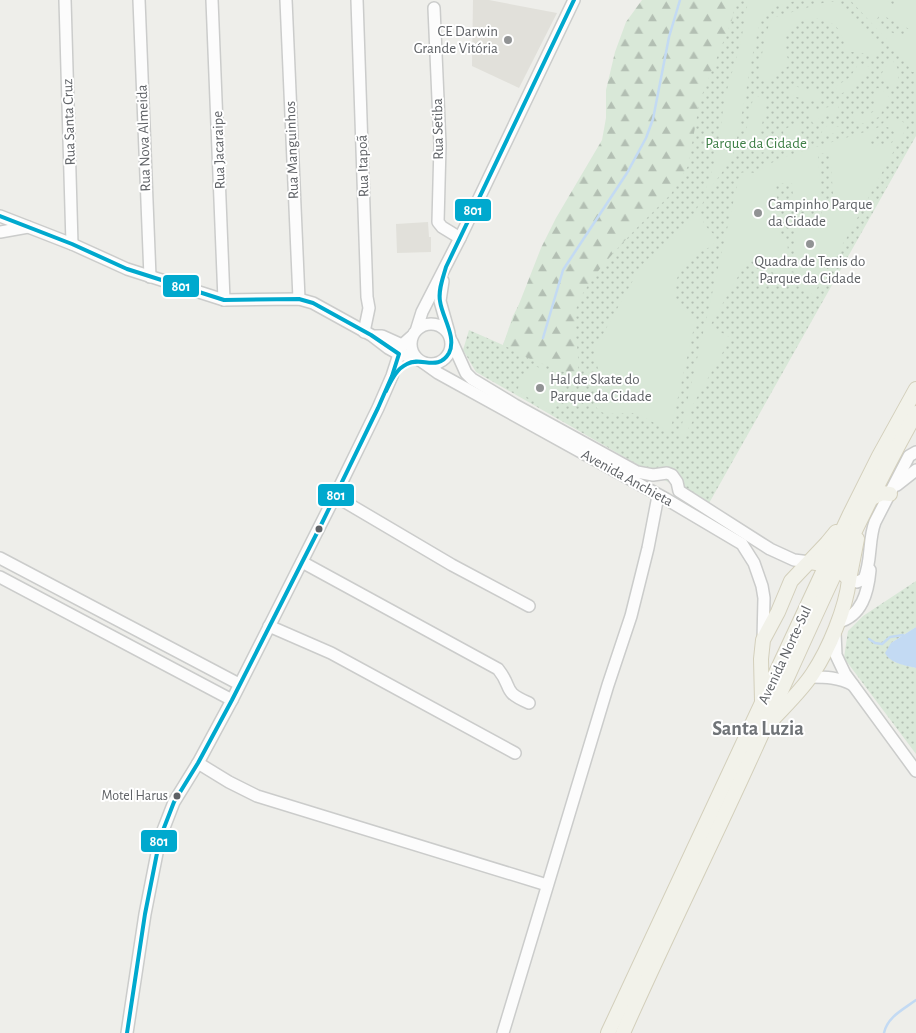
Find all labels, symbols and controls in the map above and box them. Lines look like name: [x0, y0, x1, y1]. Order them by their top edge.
place label: CE Darwin Grande Vitória: [414, 24, 498, 56]
marker: CE Darwin Grande Vitória: [502, 34, 514, 46]
street label: Rua Santa Cruz: [60, 78, 78, 166]
street label: Rua Nova Almeida: [135, 84, 153, 192]
street label: Rua Setiba: [430, 98, 446, 160]
street label: Rua Manguinhos: [283, 101, 301, 199]
street label: Rua Jacaraipe: [210, 110, 228, 190]
street label: Rua Itapoã: [354, 134, 372, 198]
park label: Parque da Cidade: [705, 136, 807, 151]
place label: Campinho Parque da Cidade: [768, 197, 873, 229]
line badge: 801: [454, 198, 492, 222]
text: 801: [463, 204, 483, 218]
marker: Campinho Parque da Cidade: [752, 207, 764, 219]
marker: Quadra de Tenis do Parque da Cidade: [804, 238, 816, 250]
place label: Quadra de Tenis do Parque da Cidade: [755, 254, 866, 286]
line badge: 801: [162, 274, 200, 298]
text: 801: [171, 280, 191, 294]
place label: Hal de Skate do Parque da Cidade: [550, 372, 652, 404]
marker: Hal de Skate do Parque da Cidade: [534, 382, 546, 394]
street label: Avenida Anchieta: [579, 447, 675, 509]
line badge: 801: [317, 483, 355, 507]
text: 801: [326, 489, 346, 503]
unlabelled marker: [314, 524, 324, 534]
street label: Avenida Norte-Sul: [756, 604, 814, 706]
district label: Santa Luzia: [712, 719, 804, 739]
place label: Motel Harus: [101, 789, 168, 803]
marker: Motel Harus: [172, 791, 182, 801]
line badge: 801: [140, 829, 178, 853]
text: 801: [149, 835, 169, 849]

